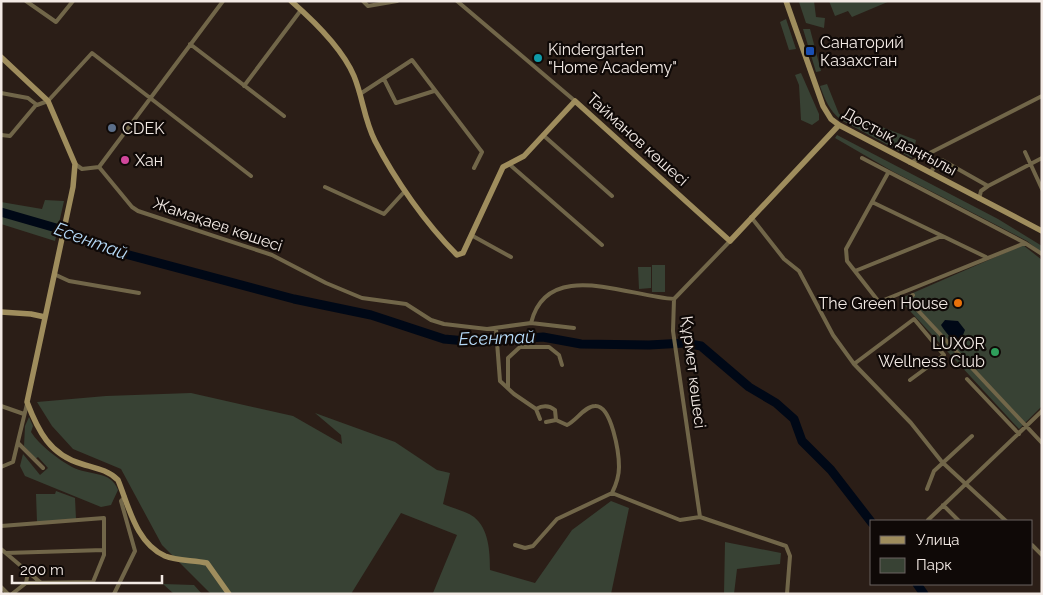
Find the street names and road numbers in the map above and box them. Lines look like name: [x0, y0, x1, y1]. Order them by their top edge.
street label: Тайманов көшесі: [583, 89, 692, 190]
street label: Достық даңғылы: [839, 103, 960, 180]
street label: Жамақаев көшесі: [151, 193, 285, 256]
street label: Құрмет көшесі: [677, 315, 710, 429]

